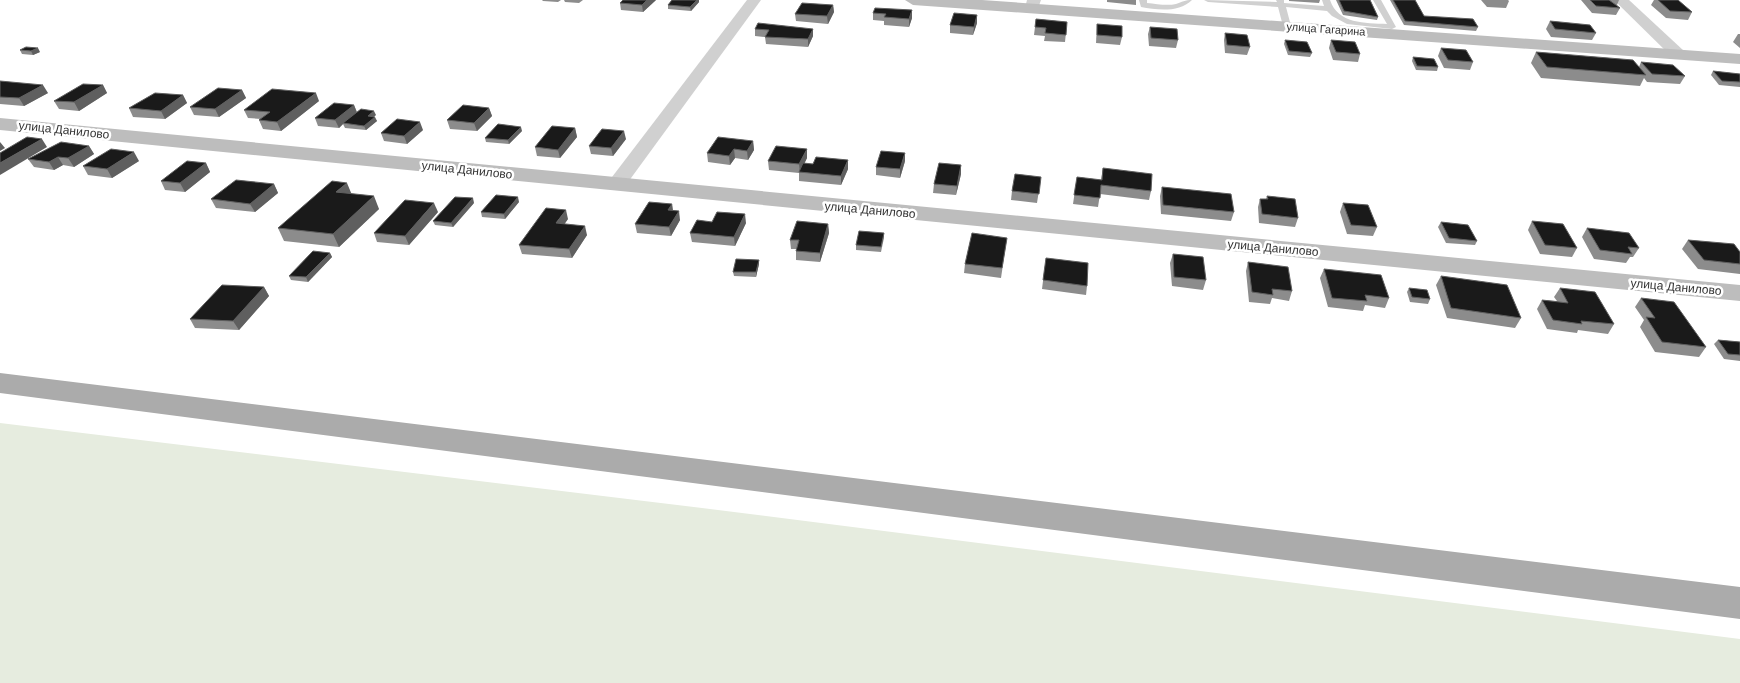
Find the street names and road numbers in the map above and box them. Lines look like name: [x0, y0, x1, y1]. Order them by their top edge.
street label: улица Гагарина: [1286, 20, 1367, 38]
street label: улица Данилово: [18, 118, 110, 142]
street label: улица Данилово: [421, 158, 513, 182]
street label: улица Данилово: [824, 199, 916, 221]
street label: улица Данилово: [1227, 237, 1319, 259]
street label: улица Данилово: [1630, 276, 1722, 298]

